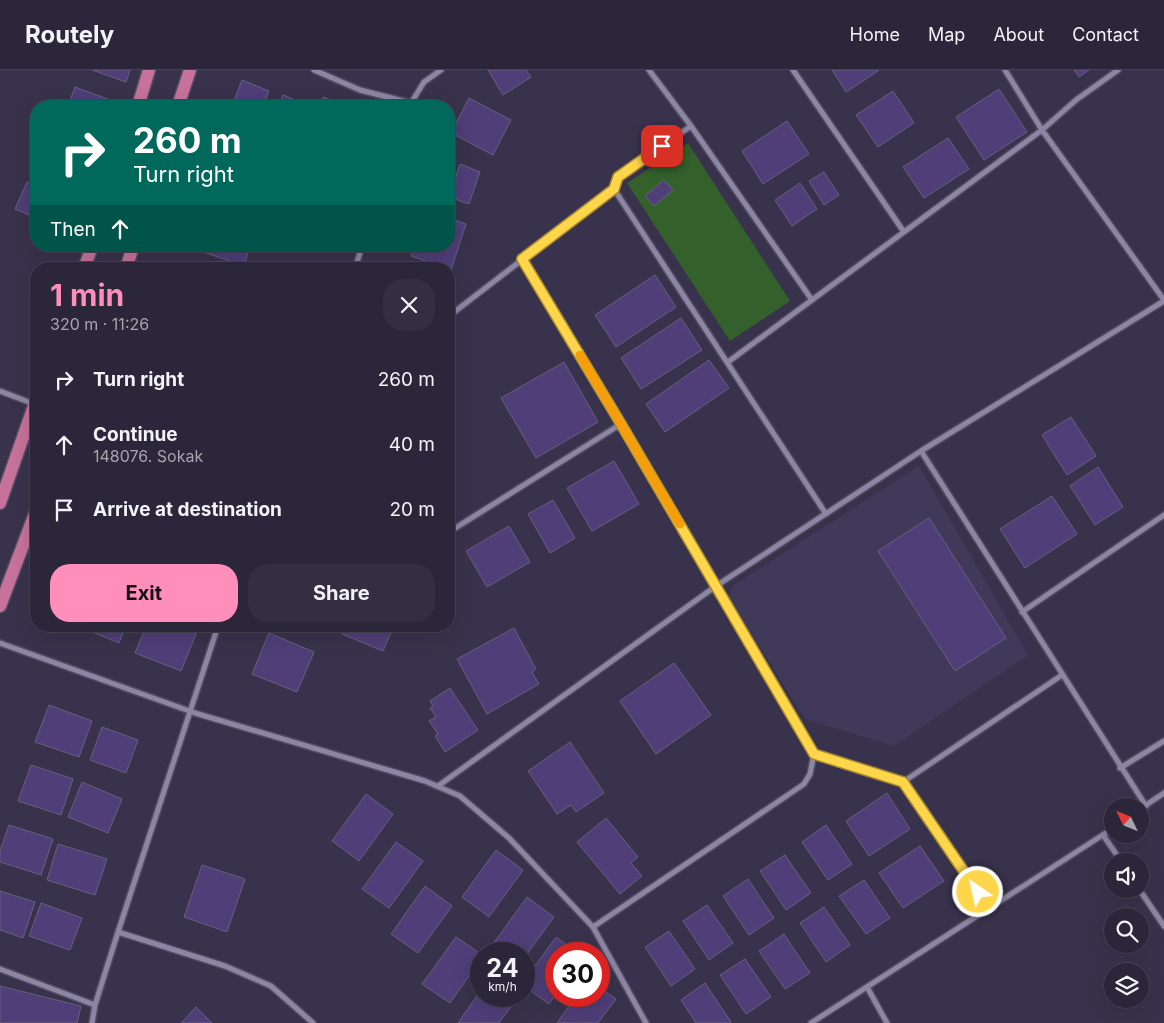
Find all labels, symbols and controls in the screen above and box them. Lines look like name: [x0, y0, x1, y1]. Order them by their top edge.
text: Routely: [25, 20, 114, 49]
text: Home: [850, 24, 900, 45]
text: Map: [928, 24, 965, 45]
text: About: [993, 24, 1044, 45]
text: Contact: [1072, 24, 1139, 45]
text: 260 m: [133, 119, 242, 161]
icon: right: [50, 120, 115, 185]
pin: [641, 125, 683, 167]
icon: arrive: [648, 132, 676, 160]
text: Turn right: [133, 161, 234, 187]
icon: ahead: [106, 215, 134, 243]
text: Then: [50, 218, 96, 241]
text: 1 min: [50, 277, 124, 313]
button: close: [383, 279, 435, 331]
text: 320 m · 11:26: [50, 314, 149, 334]
icon: right: [50, 366, 78, 394]
text: Turn right: [93, 368, 184, 391]
text: 260 m: [378, 368, 435, 391]
text: Continue: [93, 423, 178, 446]
icon: ahead: [50, 431, 78, 459]
text: 40 m: [389, 433, 435, 456]
text: 148076. Sokak: [93, 446, 203, 466]
icon: arrive: [50, 496, 78, 524]
text: Arrive at destination: [93, 498, 282, 521]
text: 20 m: [389, 498, 435, 521]
button: Exit: [50, 564, 238, 622]
button: Share: [248, 564, 435, 622]
north arrow: [1104, 798, 1149, 842]
map controls: [1104, 798, 1149, 1008]
button: sound: [1104, 853, 1149, 898]
position arrow: [951, 865, 1003, 917]
button: search: [1104, 908, 1149, 953]
speed limit sign: 30: [545, 942, 610, 1007]
text: 24: [486, 953, 519, 983]
button: layers: [1104, 963, 1149, 1008]
text: km/h: [488, 979, 517, 994]

